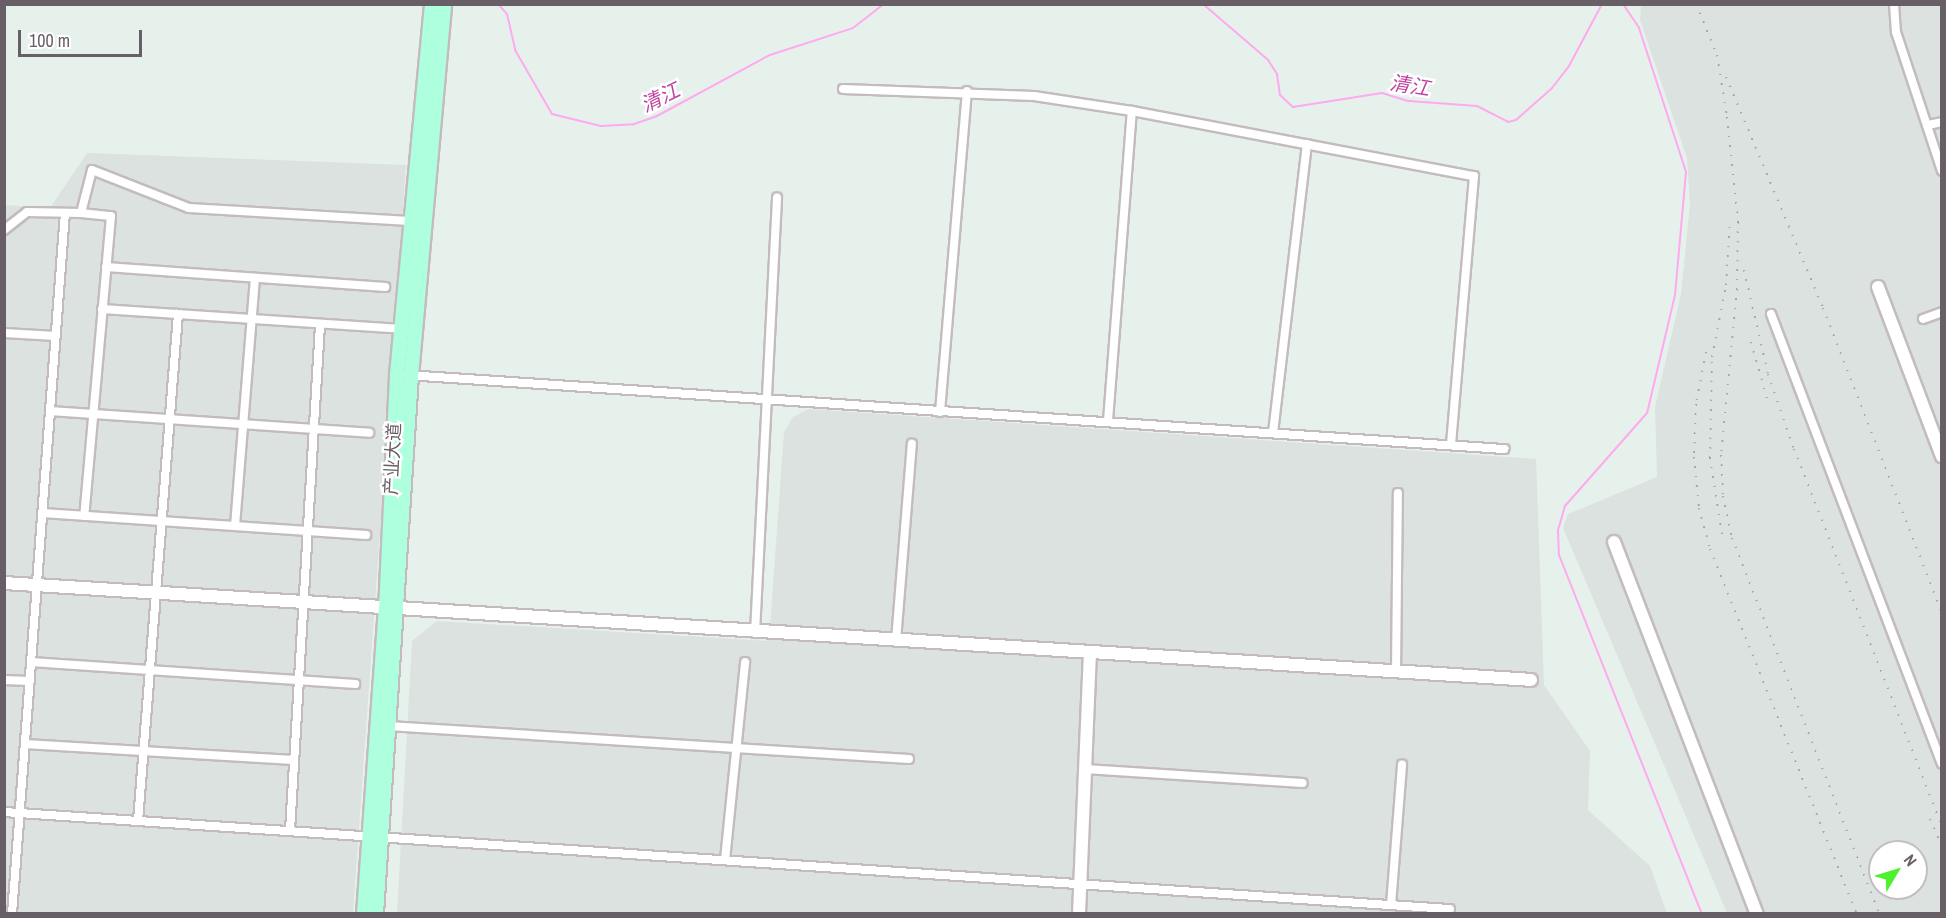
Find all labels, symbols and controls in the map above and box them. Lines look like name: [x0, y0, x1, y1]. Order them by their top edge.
scale bar: [21, 18, 146, 56]
text: 100 m: [29, 28, 70, 53]
water label: 清江: [1388, 70, 1432, 100]
water label: 清江: [637, 77, 683, 117]
street label: 产业大道: [380, 422, 406, 496]
north arrow: [1868, 840, 1928, 900]
text: N: [1899, 850, 1922, 871]

